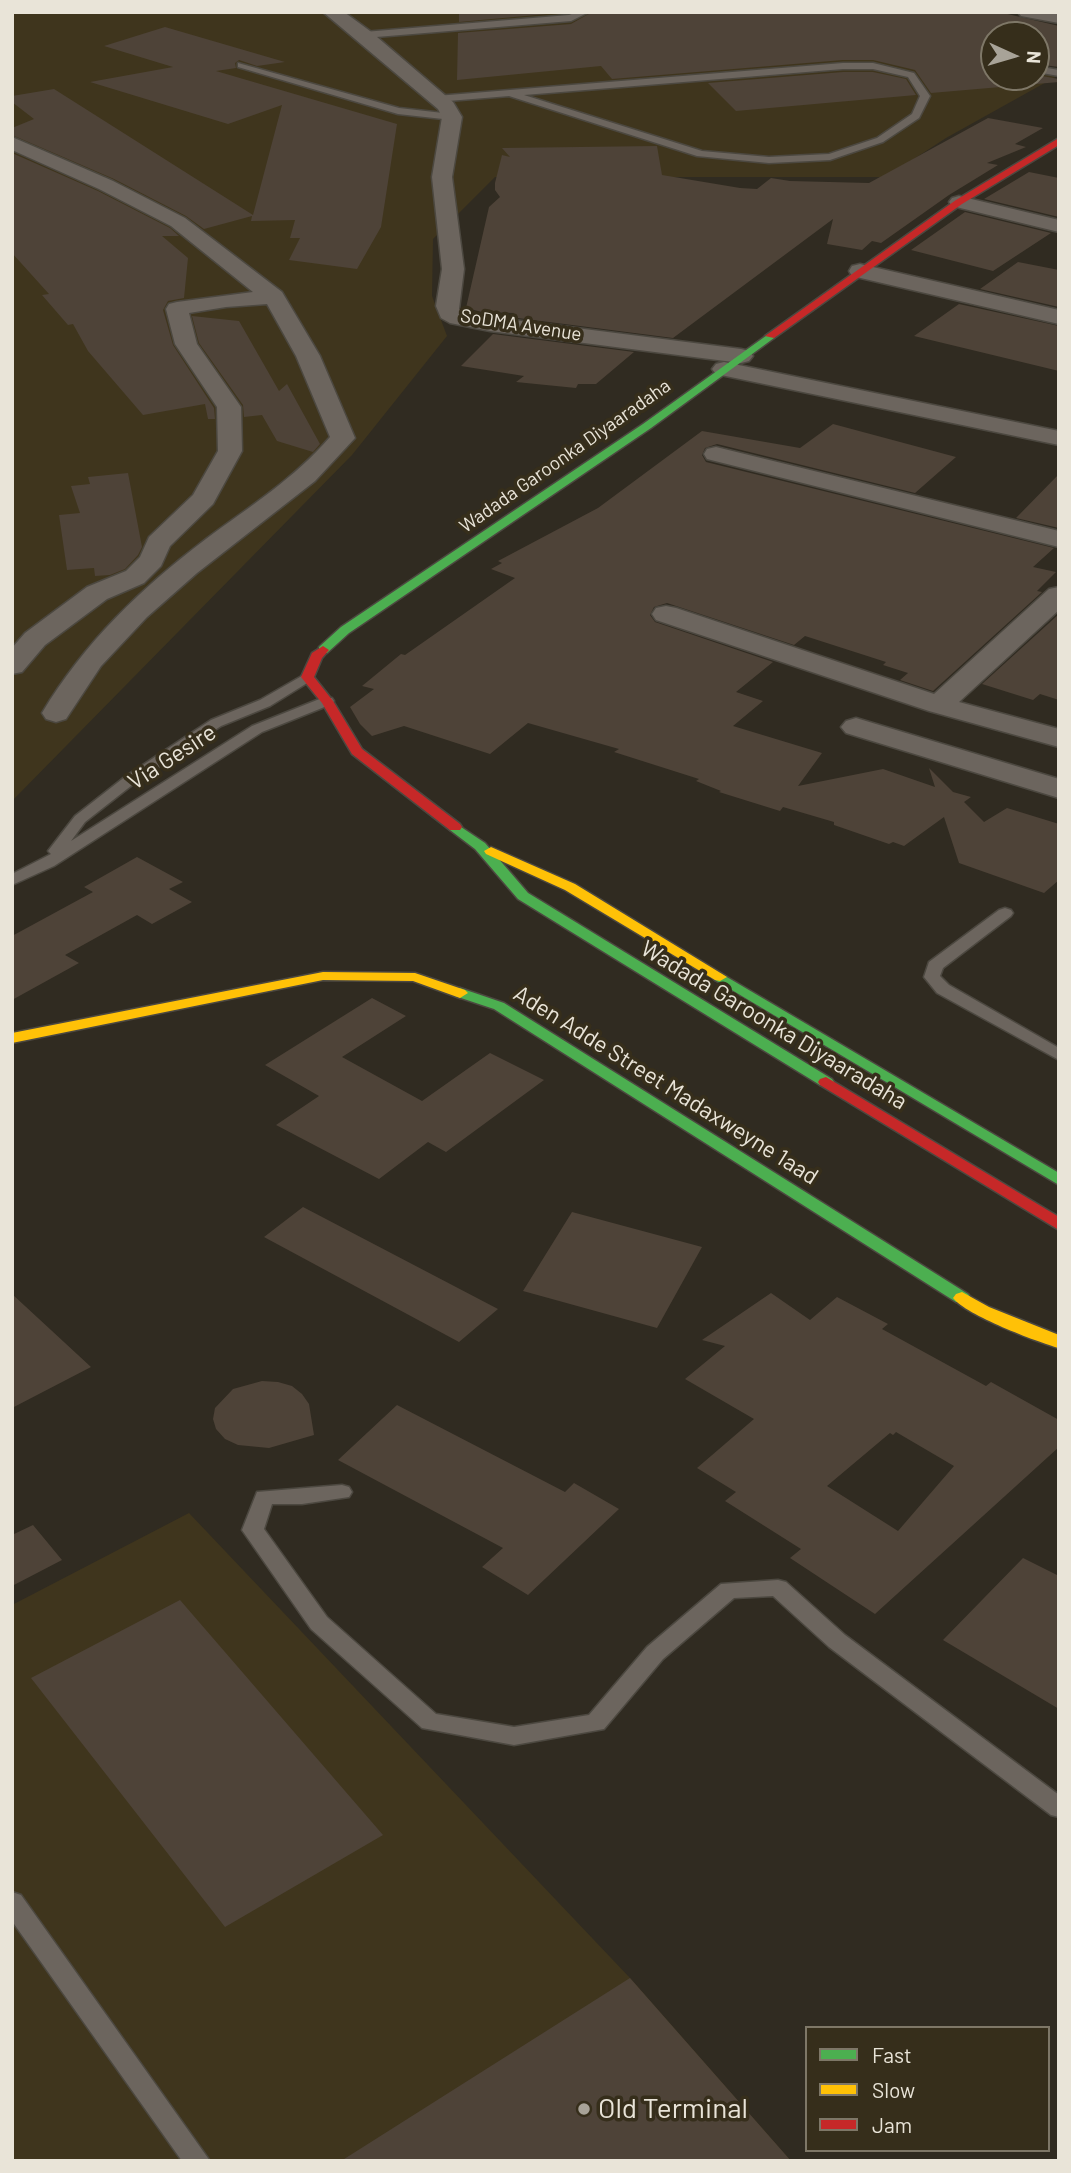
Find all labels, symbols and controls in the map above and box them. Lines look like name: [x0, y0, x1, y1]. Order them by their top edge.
north arrow: [980, 21, 1050, 91]
text: N: [1023, 50, 1046, 64]
street label: SoDMA Avenue: [459, 304, 583, 346]
street label: Wadada Garoonka Diyaaradaha: [455, 374, 675, 538]
street label: Via Gesire: [123, 718, 221, 796]
street label: Wadada Garoonka Diyaaradaha: [636, 934, 912, 1116]
street label: Aden Adde Street Madaxweyne 1aad: [509, 980, 823, 1190]
legend: [805, 2026, 1050, 2152]
text: Fast: [872, 2042, 912, 2067]
text: Slow: [872, 2077, 915, 2102]
place label: Old Terminal: [598, 2092, 748, 2126]
marker: Old Terminal: [576, 2101, 592, 2117]
text: Jam: [872, 2112, 912, 2137]

